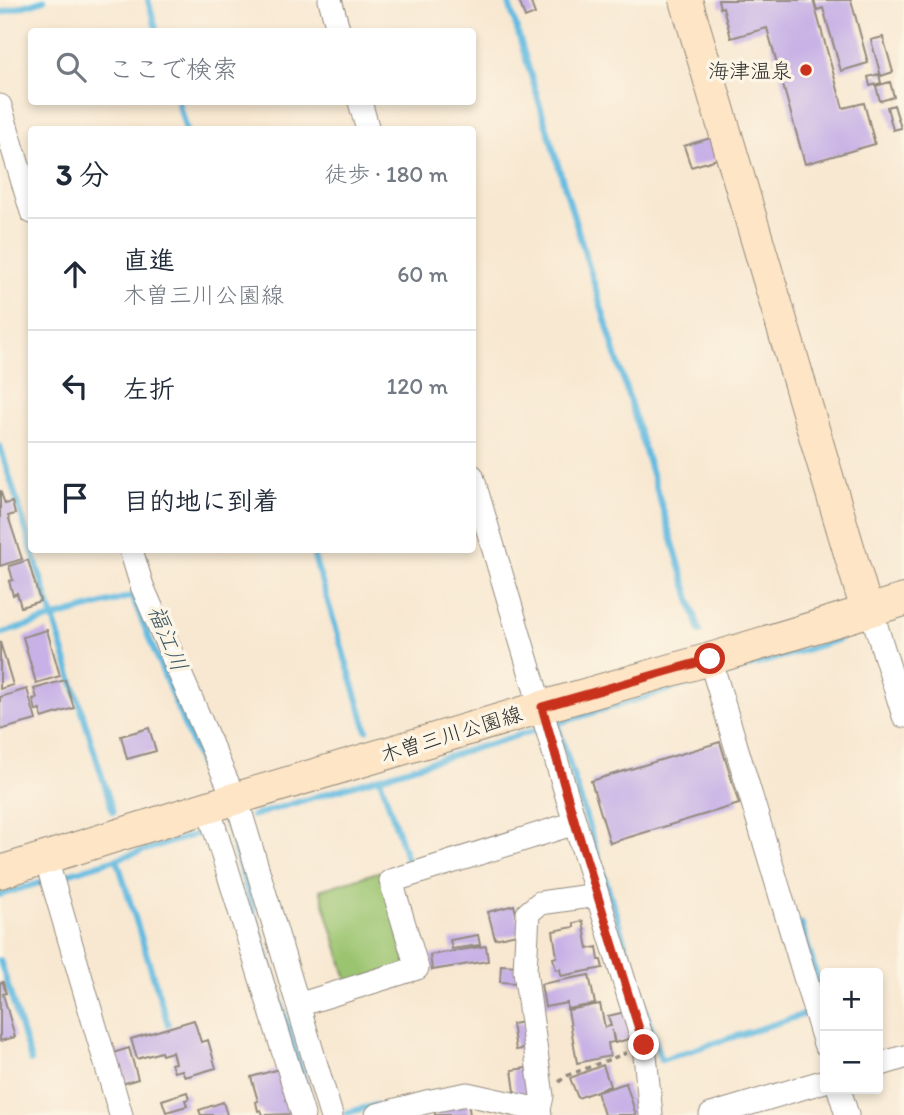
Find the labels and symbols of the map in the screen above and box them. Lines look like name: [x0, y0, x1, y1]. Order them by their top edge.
place label: 海津温泉: [708, 58, 792, 83]
marker: 海津温泉: [798, 62, 814, 78]
water label: 福江川: [142, 601, 194, 675]
route start: [694, 643, 725, 674]
street label: 木曽三川公園線: [377, 701, 525, 767]
route end: [628, 1029, 659, 1060]

